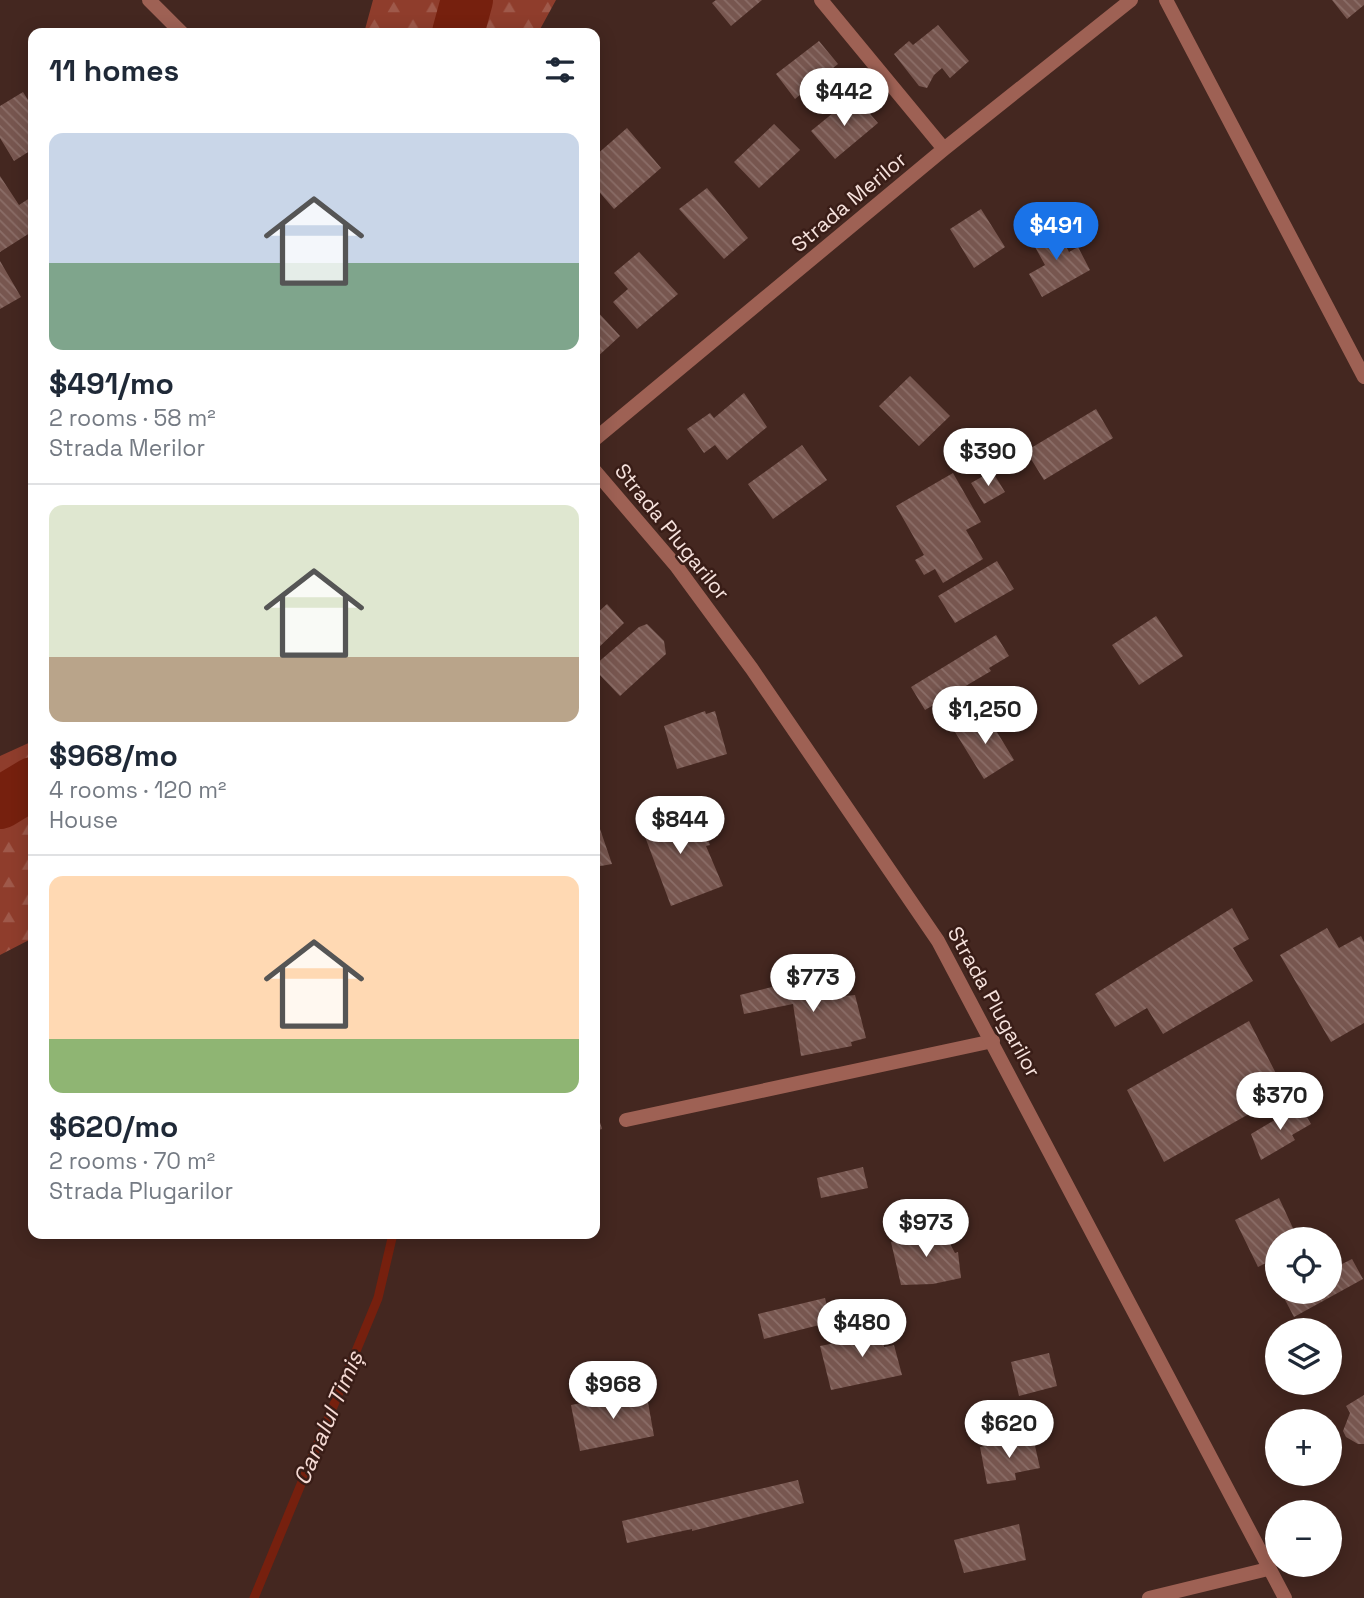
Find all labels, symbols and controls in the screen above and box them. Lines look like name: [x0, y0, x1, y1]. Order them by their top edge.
text: 11 homes: [49, 51, 179, 90]
icon: filters: [541, 51, 579, 89]
pin: $442: [803, 68, 885, 128]
text: $442: [816, 76, 872, 106]
street label: Strada Merilor: [785, 145, 912, 258]
icon: home: [251, 178, 377, 304]
pin: $491: [1015, 202, 1097, 262]
text: $491: [1029, 210, 1083, 240]
text: $491/mo: [49, 364, 174, 403]
text: 2 rooms · 58 m²: [49, 403, 216, 433]
pin: $390: [947, 428, 1029, 488]
text: Strada Merilor: [49, 433, 205, 463]
text: $390: [959, 436, 1017, 466]
street label: Strada Plugarilor: [609, 458, 736, 606]
icon: home: [251, 550, 377, 676]
pin: $1,250: [928, 686, 1042, 746]
text: $1,250: [948, 694, 1022, 724]
text: $968/mo: [49, 736, 178, 775]
text: 4 rooms · 120 m²: [49, 775, 226, 805]
pin: $844: [639, 796, 721, 856]
text: $844: [652, 804, 709, 834]
text: House: [49, 805, 118, 835]
icon: home: [251, 921, 377, 1047]
street label: Strada Plugarilor: [942, 922, 1047, 1082]
pin: $773: [772, 954, 854, 1014]
text: $773: [786, 962, 840, 992]
pin: $370: [1239, 1072, 1321, 1132]
text: $370: [1252, 1080, 1308, 1110]
text: $620/mo: [49, 1107, 178, 1146]
text: 2 rooms · 70 m²: [49, 1146, 215, 1176]
text: Strada Plugarilor: [49, 1176, 233, 1206]
pin: $973: [885, 1200, 967, 1259]
text: $973: [899, 1207, 953, 1237]
map controls: [1265, 1227, 1342, 1577]
button: locate: [1265, 1227, 1342, 1304]
pin: $480: [821, 1300, 903, 1359]
text: $480: [833, 1307, 891, 1337]
button: layers: [1265, 1318, 1342, 1395]
water label: Canalul Timiș: [286, 1346, 370, 1489]
pin: $968: [572, 1362, 654, 1421]
text: $968: [585, 1369, 641, 1399]
pin: $620: [968, 1400, 1050, 1460]
text: $620: [981, 1408, 1037, 1438]
button: +: [1265, 1409, 1342, 1486]
button: −: [1265, 1500, 1342, 1577]

